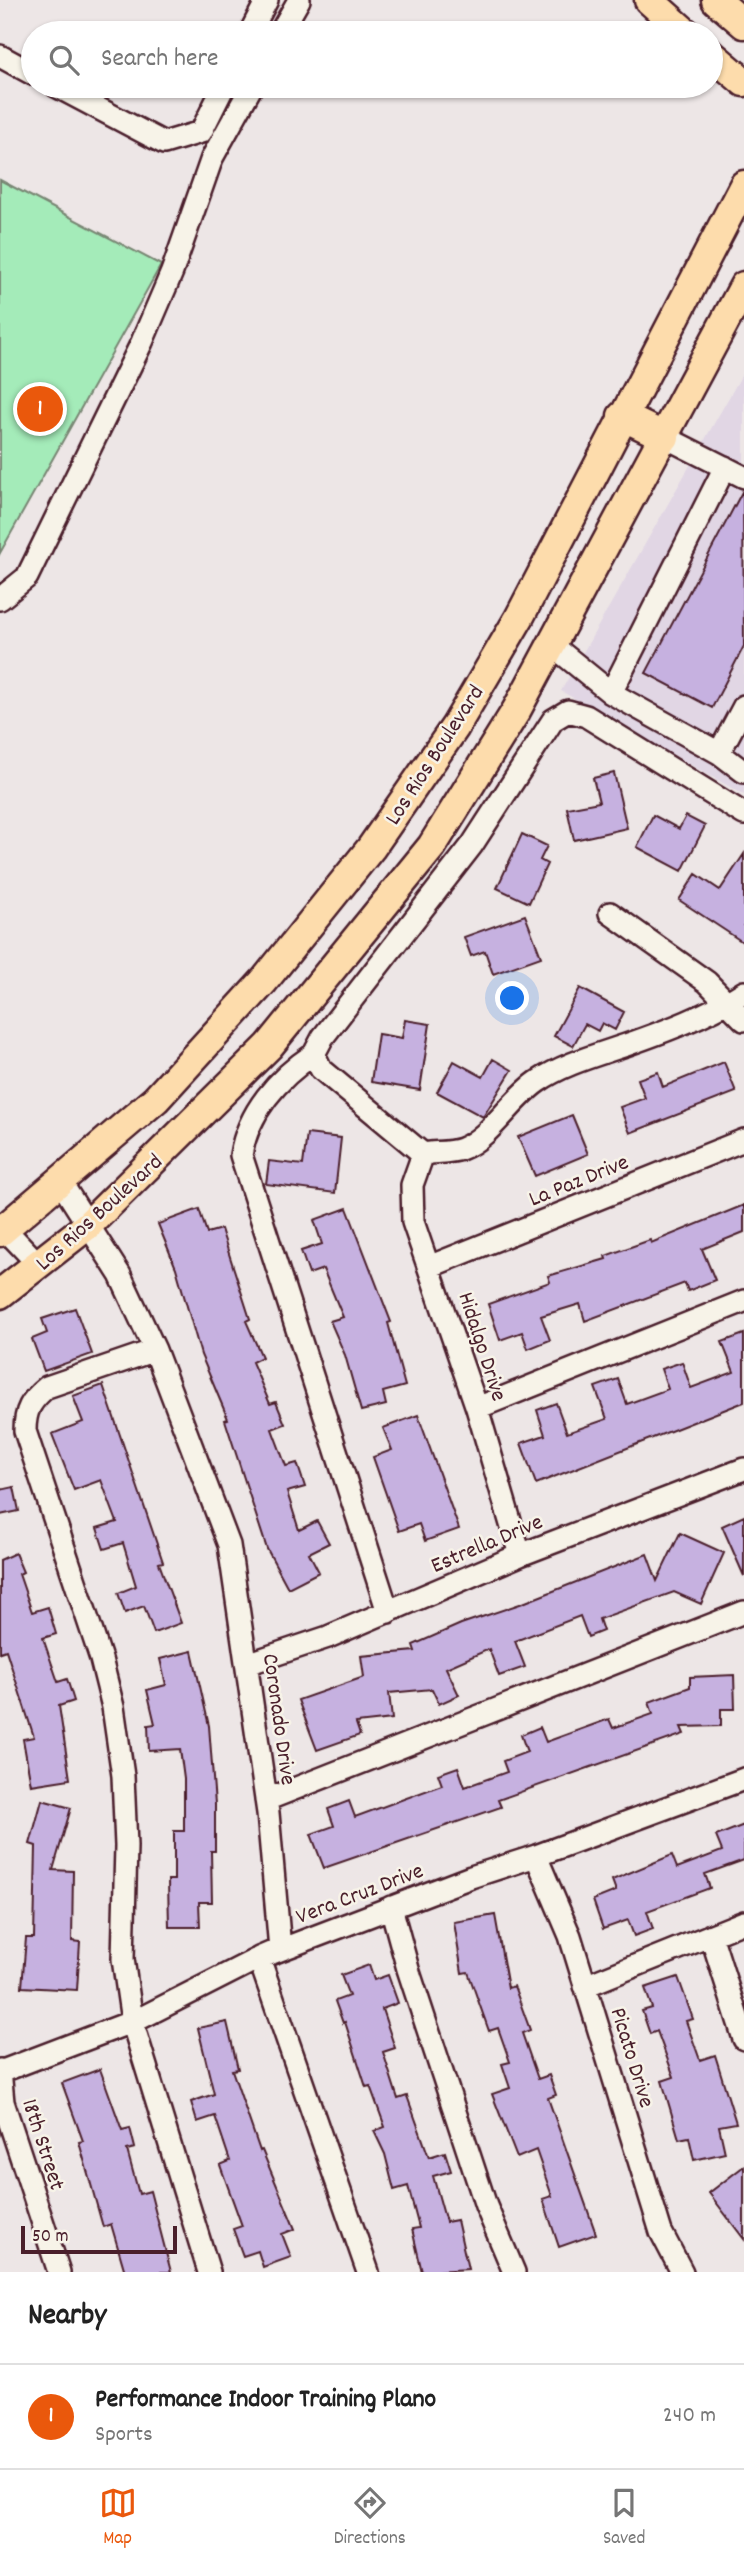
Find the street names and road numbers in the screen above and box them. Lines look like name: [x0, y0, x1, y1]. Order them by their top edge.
street label: Los Rios Boulevard: [378, 679, 494, 833]
street label: Los Rios Boulevard: [29, 1147, 171, 1280]
street label: La Paz Drive: [524, 1147, 634, 1217]
street label: Hidalgo Drive: [448, 1288, 514, 1406]
street label: Estrella Drive: [426, 1507, 548, 1584]
street label: Coronado Drive: [252, 1652, 303, 1787]
street label: Vera Cruz Drive: [292, 1856, 429, 1935]
street label: Picato Drive: [600, 2004, 661, 2112]
street label: 18th Street: [11, 2095, 72, 2195]

